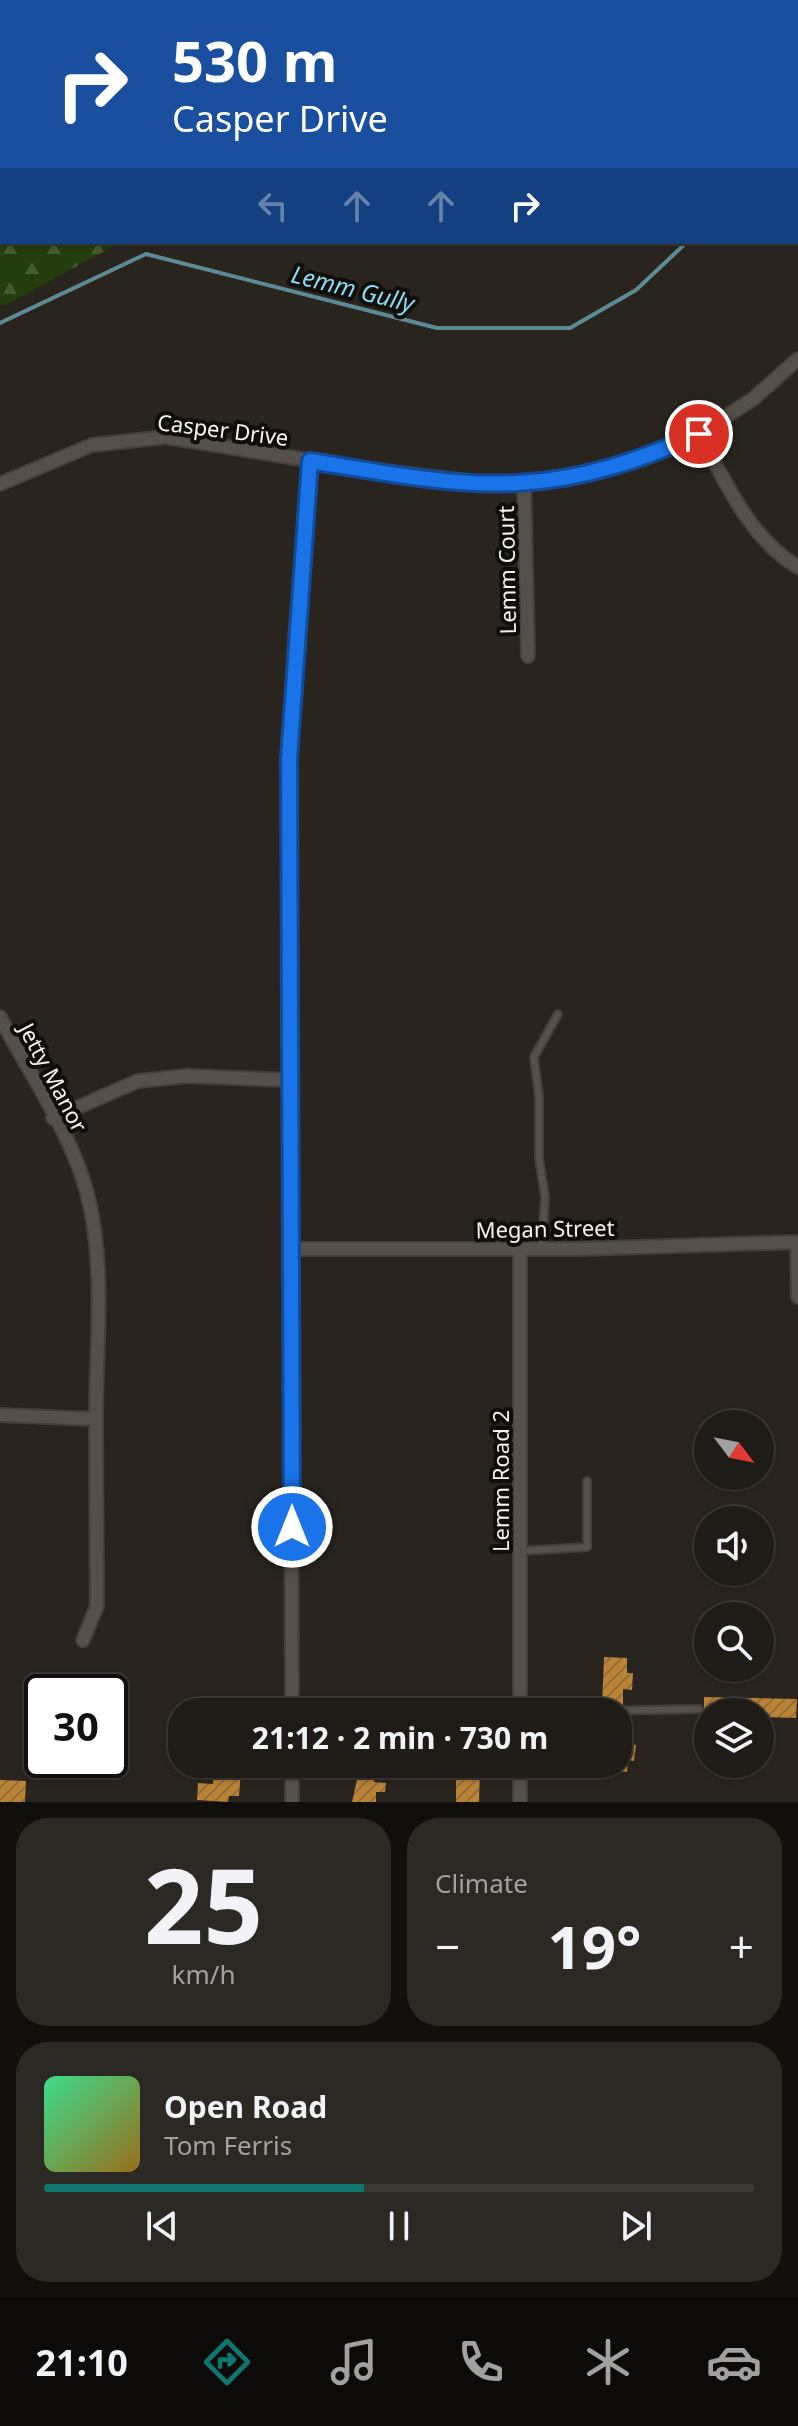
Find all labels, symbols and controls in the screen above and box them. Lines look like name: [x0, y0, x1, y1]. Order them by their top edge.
text: 530 m: [172, 22, 337, 98]
icon: right: [40, 32, 144, 136]
text: Casper Drive: [172, 94, 388, 143]
icon: left: [251, 184, 295, 228]
icon: ahead: [335, 184, 379, 228]
icon: ahead: [419, 184, 463, 228]
icon: right: [503, 184, 547, 228]
water label: Lemm Gully: [288, 257, 420, 320]
pin: [665, 400, 733, 468]
street label: Casper Drive: [156, 406, 290, 452]
icon: arrive: [677, 412, 721, 456]
street label: Lemm Court: [490, 505, 522, 635]
street label: Jetty Manor: [12, 1015, 95, 1137]
street label: Megan Street: [475, 1212, 615, 1244]
street label: Lemm Road 2: [485, 1410, 515, 1552]
north arrow: [694, 1410, 774, 1490]
map controls: [694, 1410, 774, 1778]
position arrow: [250, 1485, 334, 1569]
button: sound: [694, 1506, 774, 1586]
button: search: [694, 1602, 774, 1682]
speed limit sign: 30: [24, 1674, 128, 1778]
button: layers: [694, 1698, 774, 1778]
text: 21:12 · 2 min · 730 m: [252, 1717, 548, 1758]
text: 25: [144, 1833, 263, 1974]
text: Climate: [435, 1865, 528, 1901]
text: 19°: [547, 1905, 642, 1987]
text: −: [435, 1916, 460, 1976]
text: +: [729, 1916, 754, 1976]
text: km/h: [172, 1956, 235, 1992]
text: Open Road: [164, 2086, 327, 2127]
text: Tom Ferris: [164, 2127, 292, 2163]
icon: previous: [140, 2204, 184, 2248]
icon: pause: [377, 2204, 421, 2248]
icon: next: [614, 2204, 658, 2248]
icon: directions: [199, 2334, 255, 2390]
icon: music: [326, 2334, 382, 2390]
icon: phone: [453, 2334, 509, 2390]
icon: climate: [580, 2334, 636, 2390]
icon: car: [706, 2334, 762, 2390]
text: 21:10: [35, 2338, 128, 2387]

